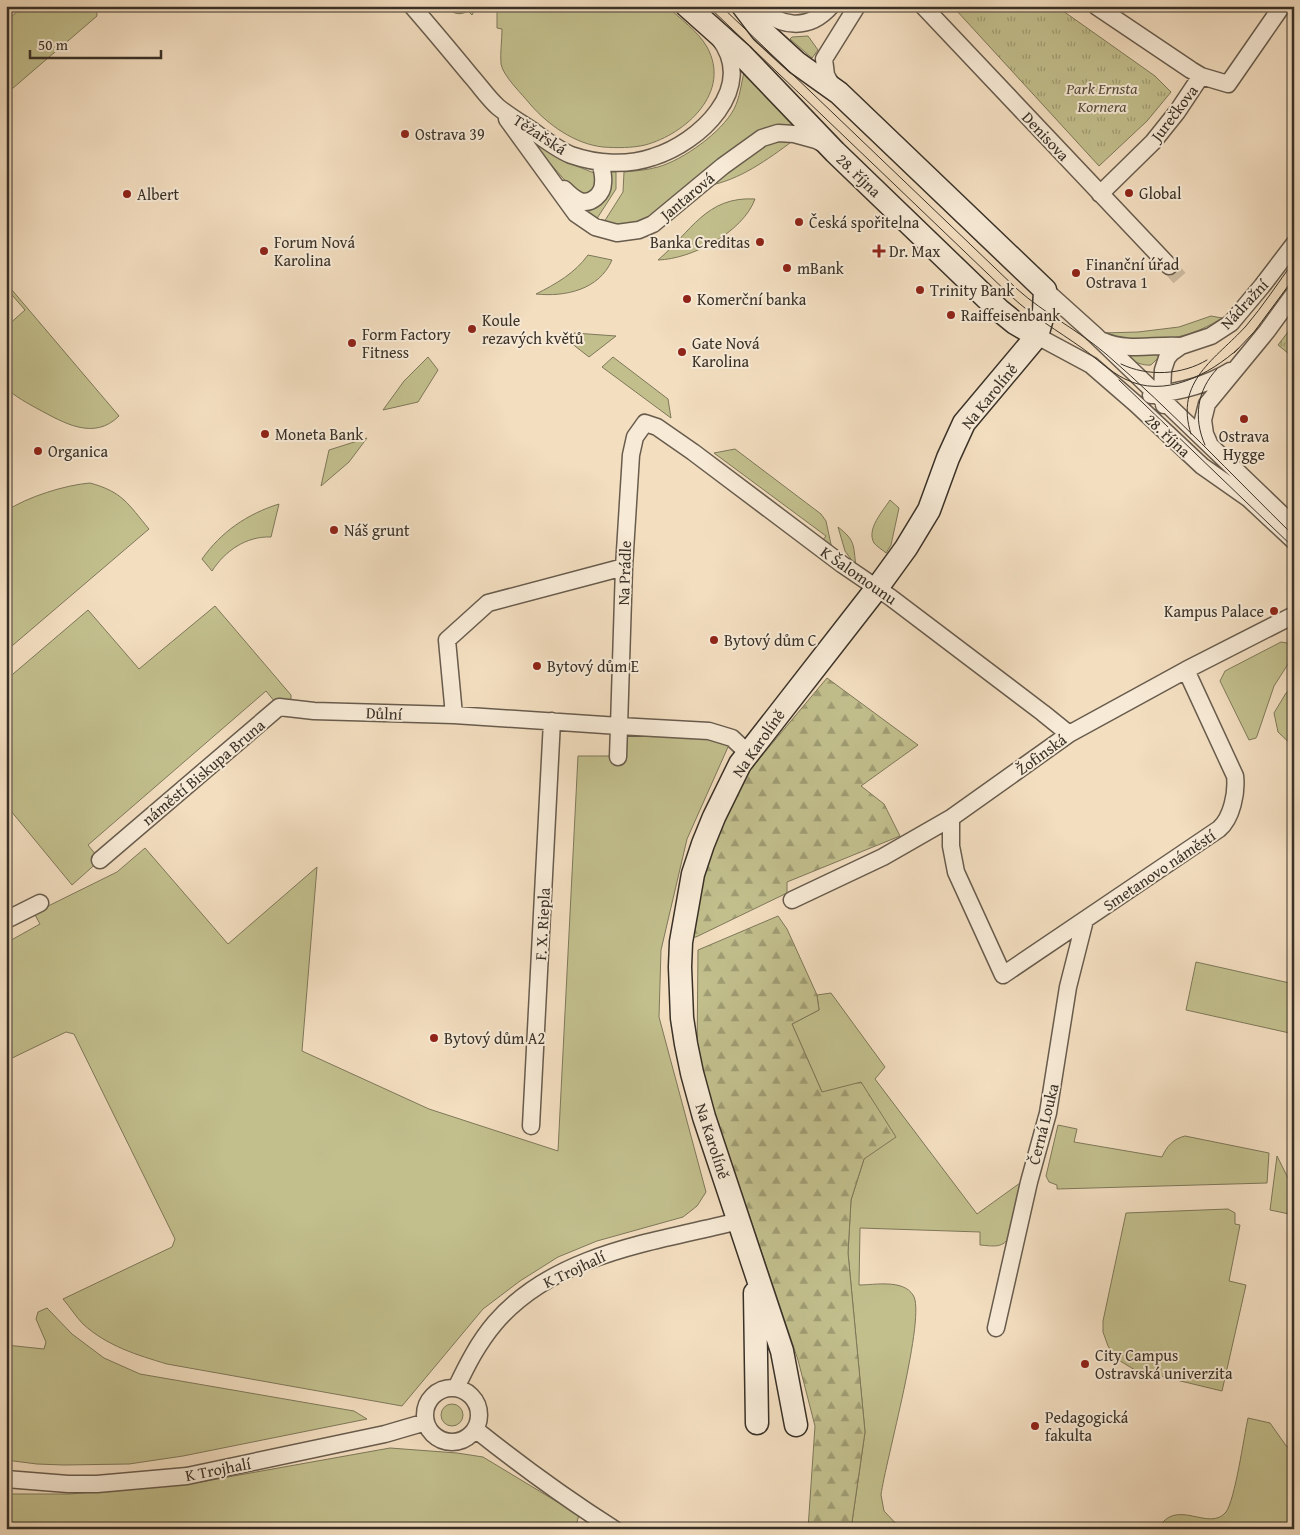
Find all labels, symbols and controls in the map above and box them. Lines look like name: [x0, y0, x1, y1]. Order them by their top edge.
scale bar: [30, 28, 161, 60]
text: 50 m: [38, 34, 69, 55]
park label: Park Ernsta Kornera: [1065, 76, 1138, 118]
street label: Jurečkova: [1143, 79, 1204, 148]
street label: Denisova: [1017, 106, 1076, 166]
street label: Těžařská: [508, 108, 572, 161]
place label: Ostrava 39: [415, 122, 485, 146]
marker: Ostrava 39: [399, 128, 411, 140]
street label: 28. října: [831, 147, 887, 203]
street label: Jantarová: [653, 166, 720, 227]
place label: Global: [1139, 181, 1182, 205]
place label: Albert: [137, 182, 180, 206]
marker: Global: [1123, 187, 1135, 199]
marker: Albert: [121, 188, 133, 200]
place label: Česká spořitelna: [809, 210, 920, 234]
marker: Česká spořitelna: [793, 216, 805, 228]
place label: Forum Nová Karolina: [274, 230, 355, 272]
place label: Banka Creditas: [650, 230, 750, 254]
marker: Banka Creditas: [754, 236, 766, 248]
place label: Dr. Max: [889, 239, 941, 263]
marker: Forum Nová Karolina: [258, 245, 270, 257]
marker: Dr. Max: [873, 245, 885, 257]
place label: Finanční úřad Ostrava 1: [1086, 252, 1180, 294]
place label: mBank: [797, 256, 845, 280]
marker: mBank: [781, 262, 793, 274]
marker: Finanční úřad Ostrava 1: [1070, 267, 1082, 279]
street label: Nádražní: [1214, 273, 1274, 335]
place label: Trinity Bank: [930, 278, 1015, 302]
marker: Trinity Bank: [914, 284, 926, 296]
place label: Komerční banka: [697, 287, 807, 311]
marker: Komerční banka: [681, 293, 693, 305]
place label: Raiffeisenbank: [961, 303, 1061, 327]
place label: Koule rezavých květů: [482, 308, 584, 350]
marker: Raiffeisenbank: [945, 309, 957, 321]
place label: Form Factory Fitness: [362, 322, 451, 364]
marker: Koule rezavých květů: [466, 323, 478, 335]
place label: Gate Nová Karolina: [692, 331, 760, 373]
marker: Form Factory Fitness: [346, 337, 358, 349]
marker: Gate Nová Karolina: [676, 346, 688, 358]
street label: Na Karolíně: [955, 358, 1023, 434]
street label: 28. října: [1140, 408, 1197, 463]
marker: Ostrava Hygge: [1238, 413, 1250, 425]
place label: Moneta Bank: [275, 422, 364, 446]
place label: Ostrava Hygge: [1219, 424, 1270, 466]
marker: Moneta Bank: [259, 428, 271, 440]
place label: Organica: [48, 439, 108, 463]
marker: Organica: [32, 445, 44, 457]
place label: Náš grunt: [344, 518, 410, 542]
marker: Náš grunt: [328, 524, 340, 536]
street label: Na Prádle: [611, 540, 637, 606]
street label: K Šalomounu: [816, 540, 902, 610]
place label: Kampus Palace: [1164, 599, 1264, 623]
marker: Kampus Palace: [1268, 605, 1280, 617]
place label: Bytový dům C: [724, 628, 817, 652]
marker: Bytový dům C: [708, 634, 720, 646]
place label: Bytový dům E: [547, 654, 639, 678]
marker: Bytový dům E: [531, 660, 543, 672]
street label: Důlní: [365, 700, 403, 726]
street label: Na Karolíně: [726, 704, 790, 782]
street label: náměstí Biskupa Bruna: [136, 713, 270, 831]
street label: Žofinská: [1011, 727, 1072, 781]
street label: Smetanovo náměstí: [1098, 823, 1221, 917]
street label: F. X. Riepla: [528, 887, 556, 961]
place label: Bytový dům A2: [444, 1026, 545, 1050]
marker: Bytový dům A2: [428, 1032, 440, 1044]
street label: Černá Louka: [1021, 1080, 1065, 1167]
street label: Na Karolíně: [689, 1100, 737, 1182]
street label: K Trojhalí: [539, 1244, 610, 1294]
place label: City Campus Ostravská univerzita: [1095, 1343, 1233, 1385]
marker: City Campus Ostravská univerzita: [1079, 1358, 1091, 1370]
place label: Pedagogická fakulta: [1045, 1405, 1129, 1447]
marker: Pedagogická fakulta: [1029, 1420, 1041, 1432]
street label: K Trojhalí: [183, 1451, 253, 1487]

